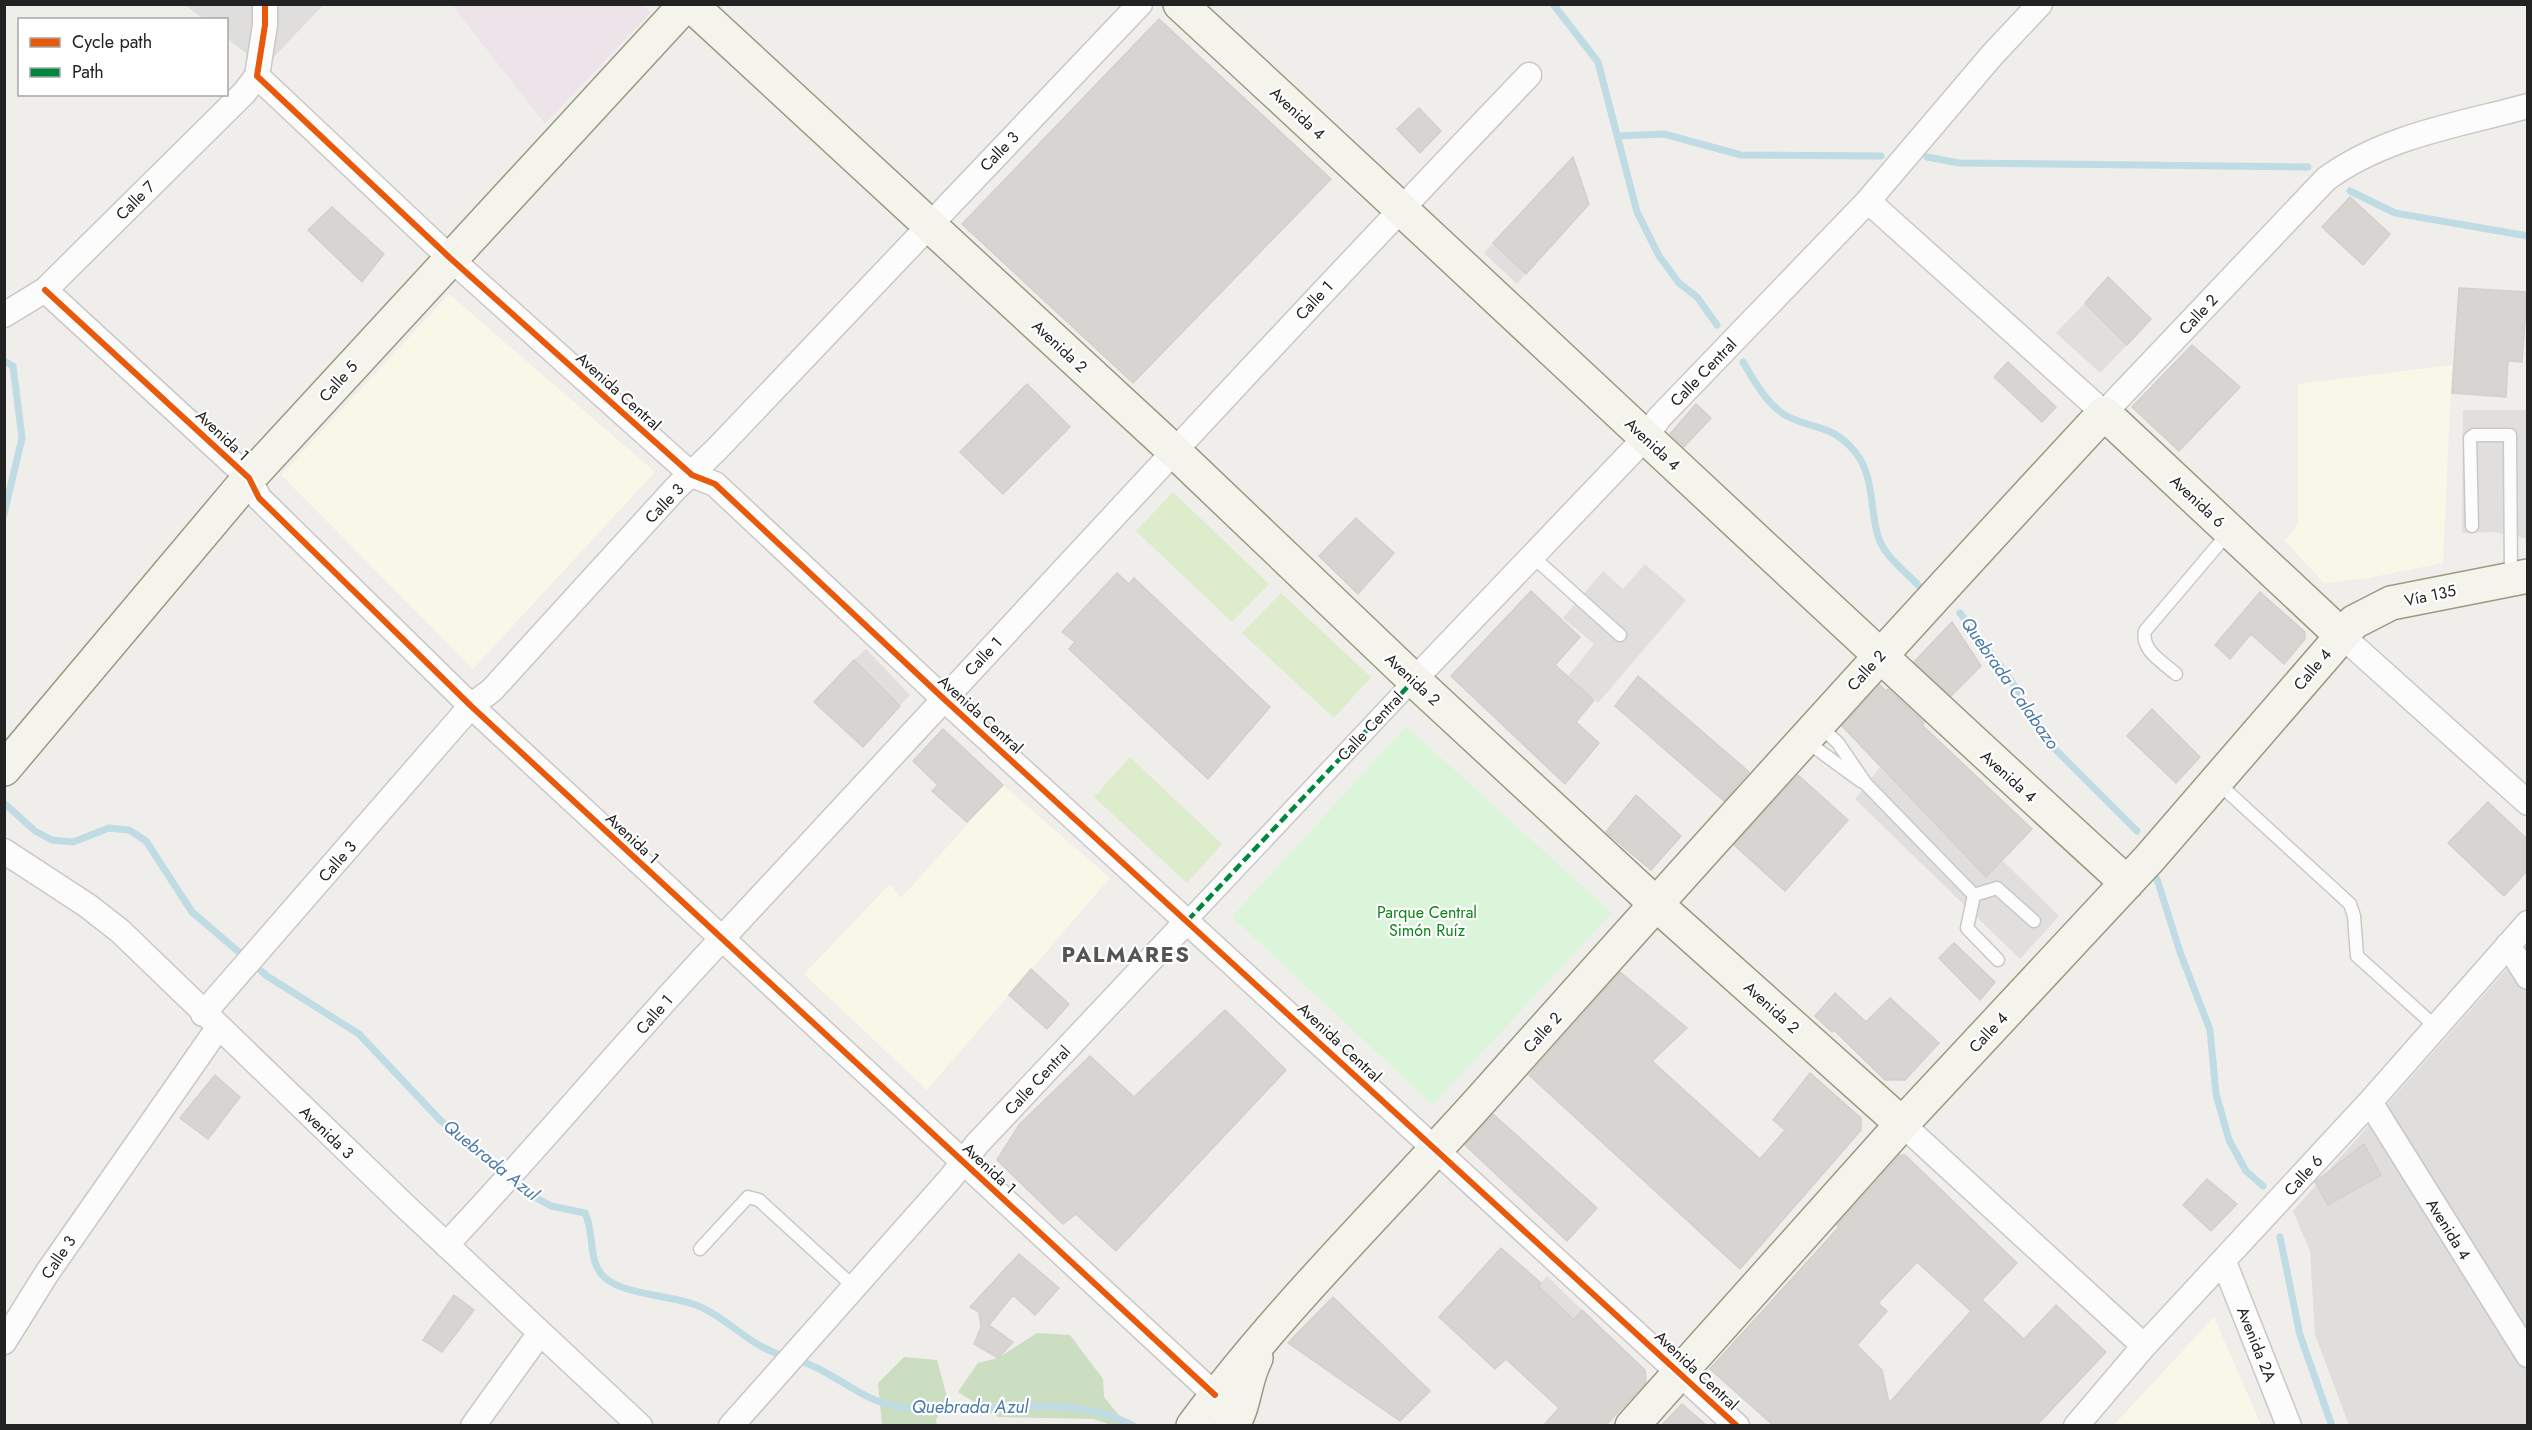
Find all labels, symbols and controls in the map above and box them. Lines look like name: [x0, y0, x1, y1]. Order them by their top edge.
legend: [18, 18, 228, 96]
text: Cycle path: [72, 29, 152, 55]
text: Path: [72, 59, 104, 85]
street label: Avenida 4: [1265, 82, 1330, 145]
street label: Calle 3: [974, 126, 1024, 177]
street label: Calle 7: [110, 175, 161, 225]
street label: Calle 1: [1290, 276, 1339, 325]
street label: Calle 2: [2174, 289, 2223, 340]
street label: Avenida 2: [1027, 315, 1092, 378]
street label: Calle Central: [1665, 333, 1742, 412]
street label: Avenida Central: [571, 347, 666, 436]
street label: Calle 5: [314, 356, 363, 407]
street label: Avenida 1: [191, 404, 255, 466]
street label: Avenida 4: [1620, 413, 1685, 476]
street label: Avenida 6: [2165, 470, 2230, 533]
street label: Calle 3: [639, 478, 689, 529]
street label: Vía 135: [2402, 579, 2458, 612]
water label: Quebrada Calabazo: [1955, 612, 2066, 755]
street label: Calle 1: [959, 632, 1008, 681]
street label: Calle 4: [2288, 643, 2337, 695]
street label: Calle 2: [1842, 645, 1891, 696]
street label: Avenida 2: [1380, 648, 1445, 711]
street label: Avenida Central: [933, 670, 1028, 759]
street label: Calle Central: [1332, 687, 1409, 766]
street label: Avenida 4: [1976, 745, 2042, 808]
street label: Avenida 1: [601, 807, 665, 869]
street label: Calle 3: [313, 836, 362, 887]
park label: Parque Central Simón Ruíz: [1377, 901, 1477, 942]
district label: PALMARES: [1062, 938, 1190, 970]
street label: Avenida 2: [1739, 976, 1805, 1039]
street label: Calle 1: [631, 989, 678, 1039]
street label: Avenida Central: [1293, 997, 1387, 1087]
street label: Calle 2: [1518, 1007, 1567, 1058]
street label: Calle 4: [1963, 1007, 2013, 1058]
street label: Calle Central: [999, 1041, 1076, 1120]
street label: Avenida 3: [294, 1101, 359, 1164]
water label: Quebrada Azul: [437, 1113, 545, 1207]
street label: Avenida 1: [958, 1137, 1022, 1199]
street label: Calle 6: [2279, 1150, 2328, 1201]
street label: Avenida 4: [2421, 1194, 2476, 1264]
street label: Calle 3: [36, 1231, 81, 1284]
street label: Avenida 2A: [2231, 1303, 2282, 1385]
street label: Avenida Central: [1650, 1325, 1744, 1415]
water label: Quebrada Azul: [912, 1394, 1029, 1420]

